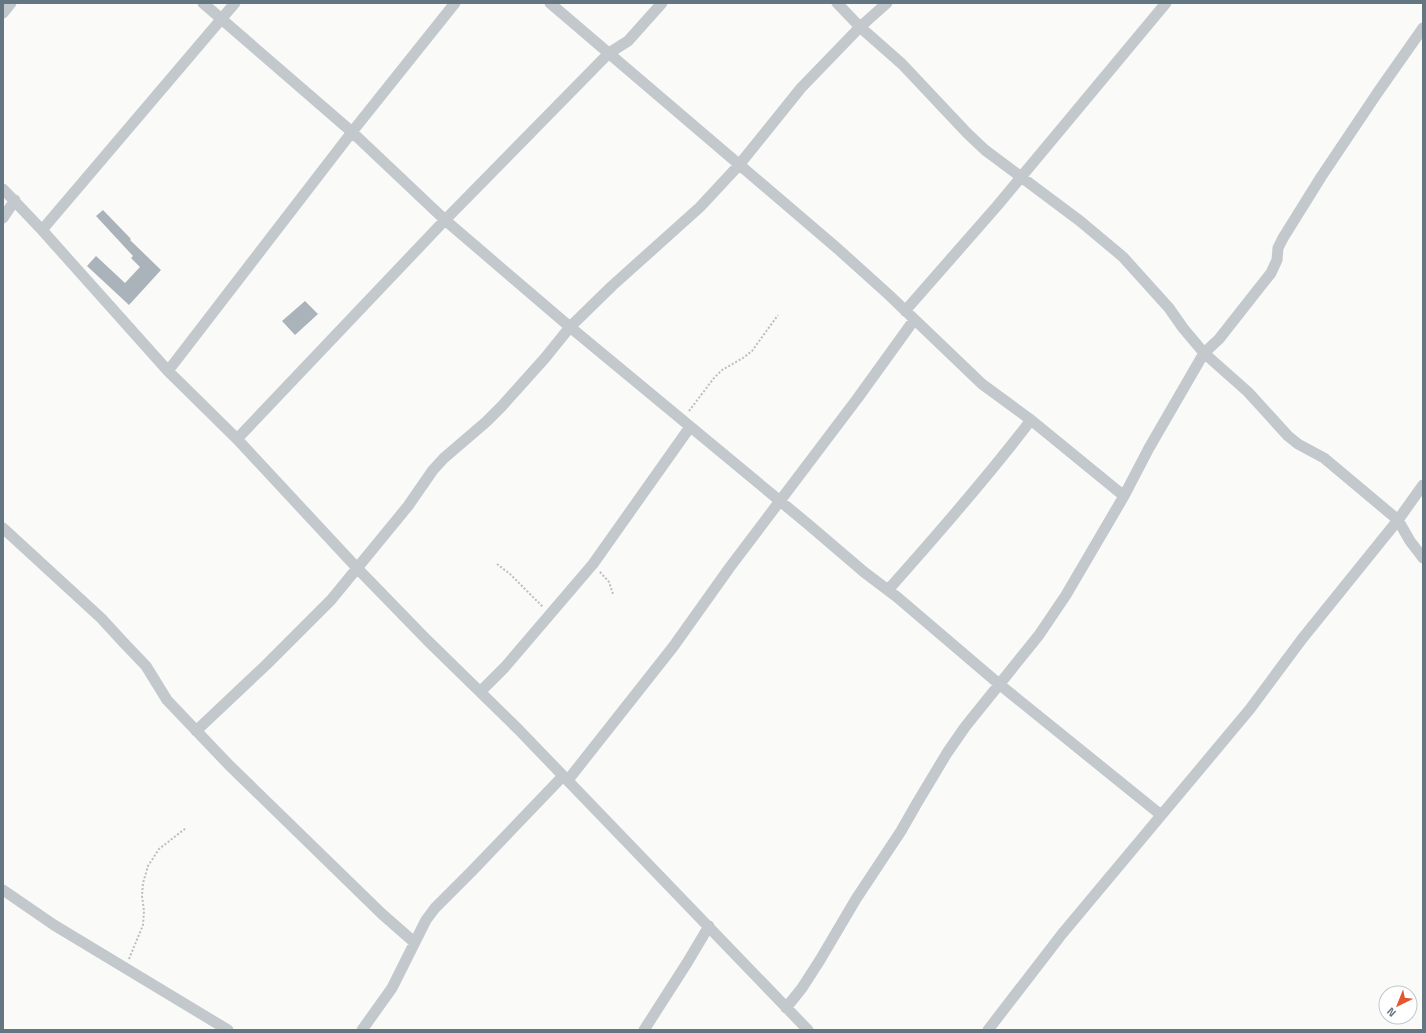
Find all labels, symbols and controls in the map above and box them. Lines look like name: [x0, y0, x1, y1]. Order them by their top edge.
north arrow: [1378, 985, 1418, 1025]
text: N: [1383, 1004, 1399, 1021]

